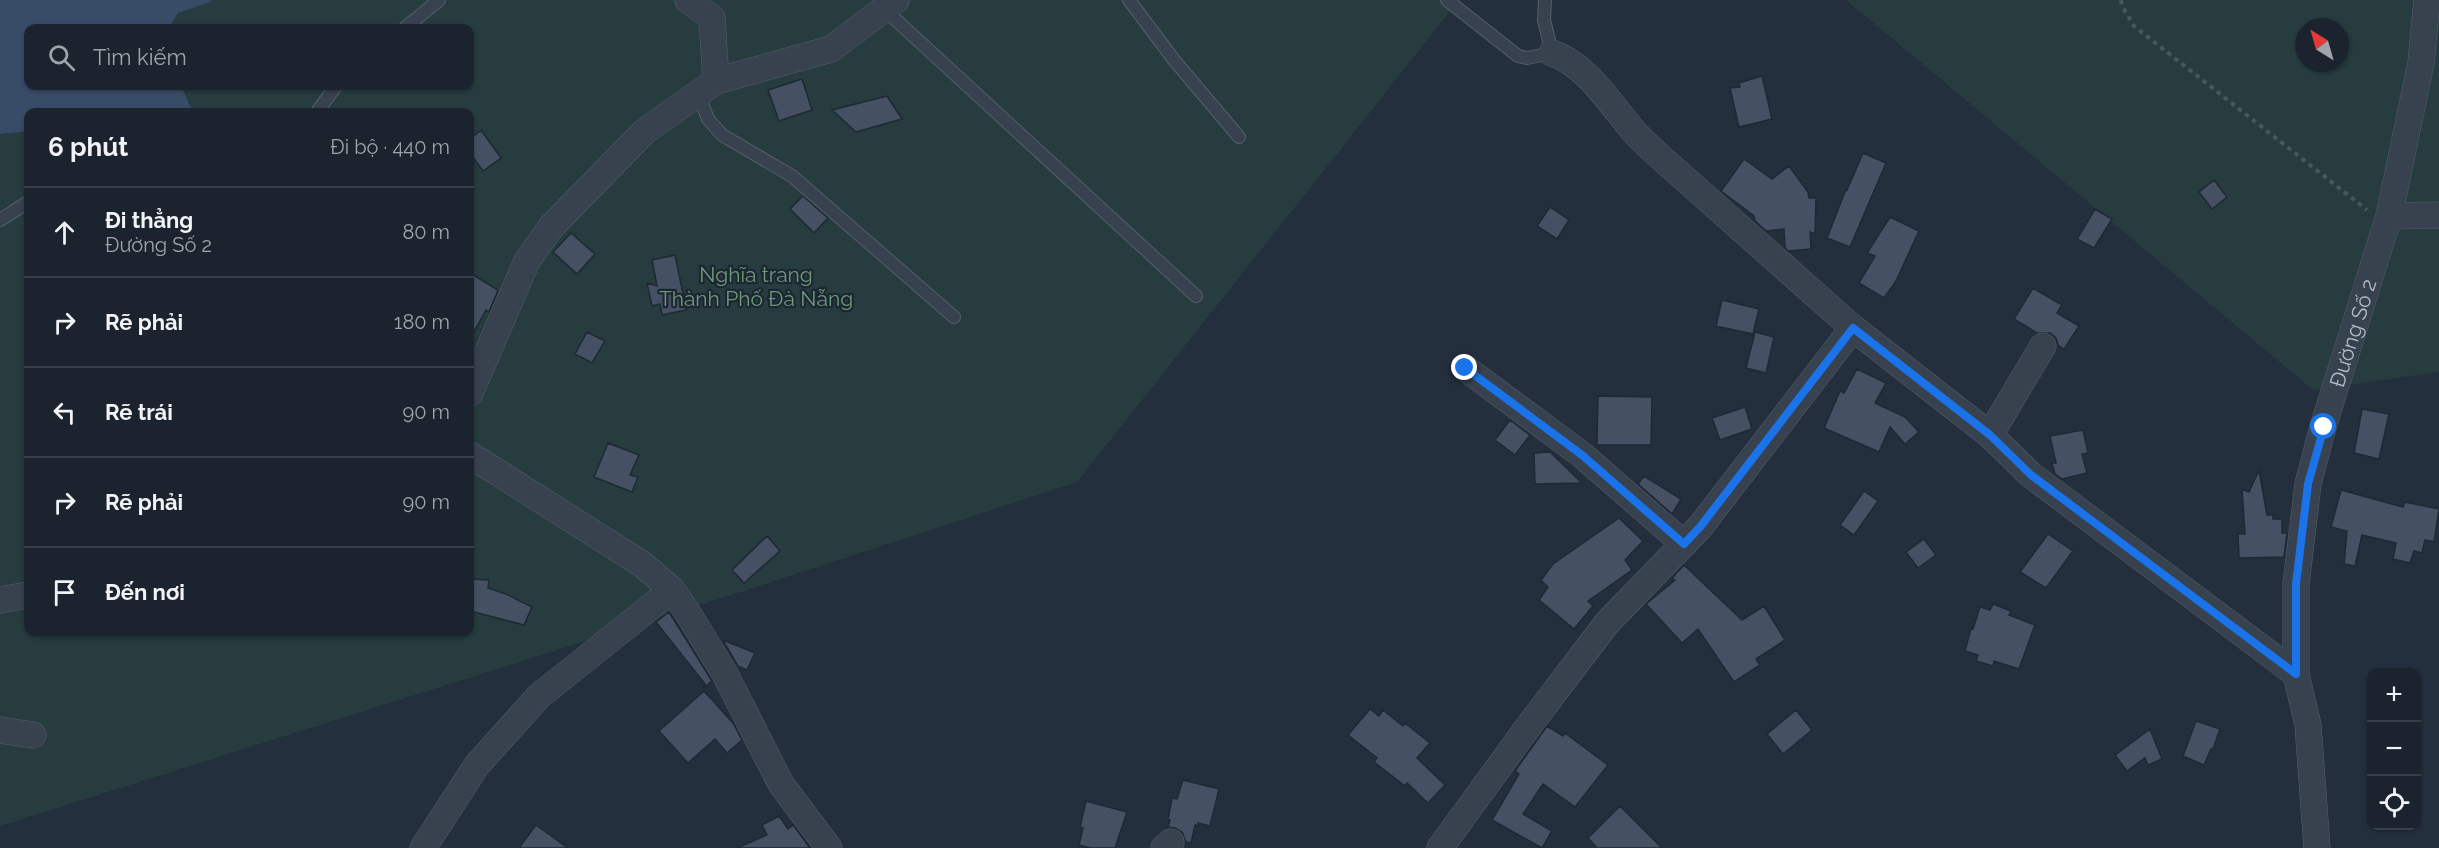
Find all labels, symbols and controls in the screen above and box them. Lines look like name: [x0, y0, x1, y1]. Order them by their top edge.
north arrow: [2295, 18, 2349, 72]
search box: [24, 24, 474, 90]
icon: search: [45, 41, 78, 74]
text: Tìm kiếm: [93, 44, 187, 70]
text: 6 phút: [48, 132, 128, 162]
text: Đi bộ · 440 m: [330, 135, 450, 159]
text: Đi thẳng: [105, 207, 193, 233]
icon: ahead: [48, 216, 81, 249]
text: 80 m: [402, 220, 450, 244]
text: Đường Số 2: [105, 233, 212, 257]
park label: Nghĩa trang Thành Phố Đà Nẵng: [659, 262, 853, 311]
street label: Đường Số 2: [2324, 276, 2381, 390]
icon: right: [48, 306, 81, 339]
text: Rẽ phải: [105, 309, 183, 335]
text: 180 m: [394, 310, 450, 334]
route end: [1451, 354, 1477, 380]
icon: left: [48, 396, 81, 429]
text: Rẽ trái: [105, 399, 173, 425]
text: 90 m: [403, 400, 450, 424]
route start: [2310, 413, 2336, 439]
icon: right: [48, 486, 81, 519]
text: Rẽ phải: [105, 489, 183, 515]
text: 90 m: [403, 490, 450, 514]
icon: arrive: [48, 576, 81, 609]
text: Đến nơi: [105, 579, 185, 605]
map controls: [2367, 668, 2421, 830]
button: +: [2367, 668, 2421, 722]
button: −: [2367, 722, 2421, 776]
button: locate: [2367, 776, 2421, 830]

